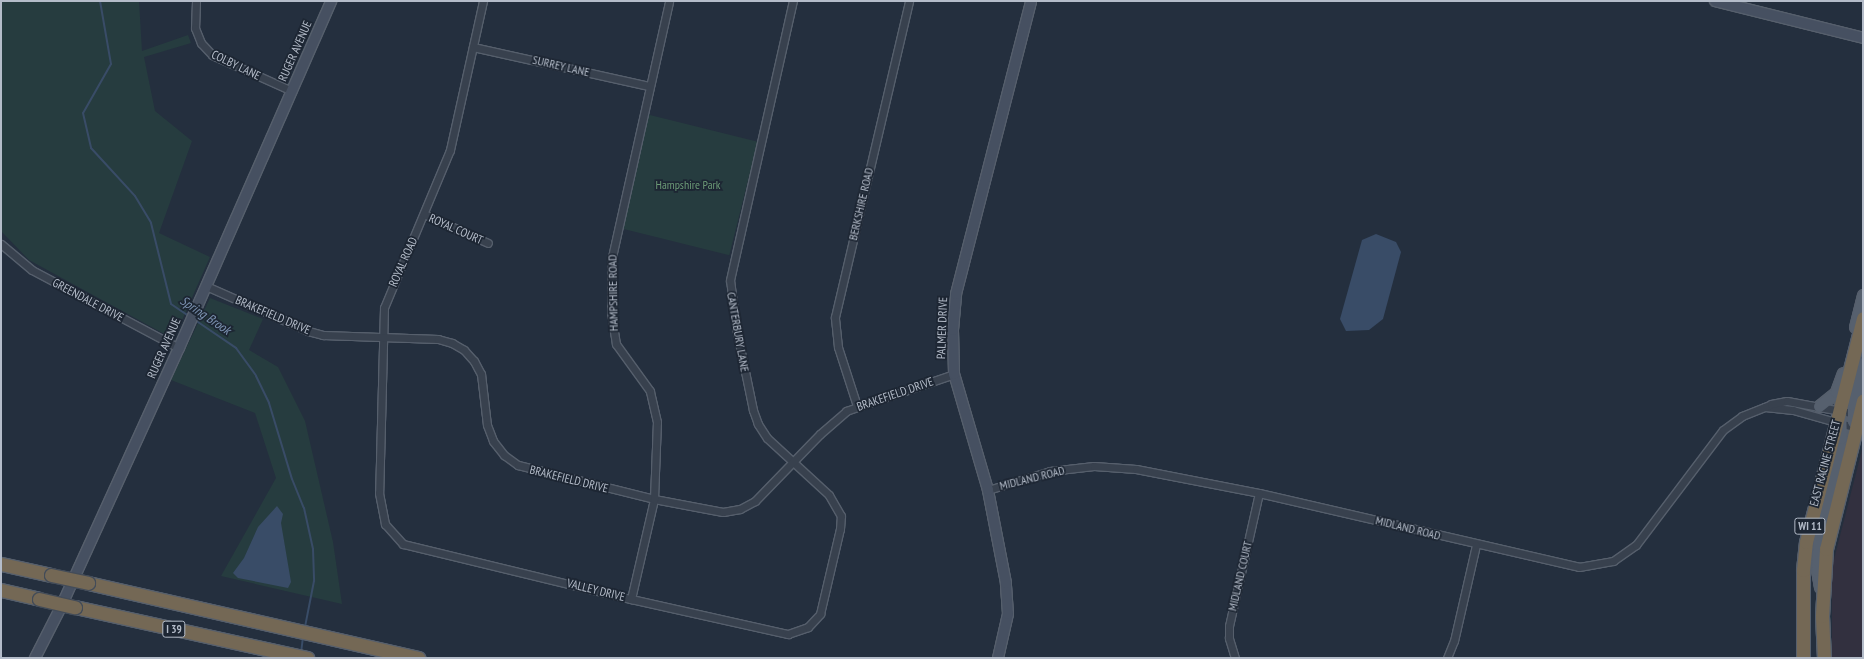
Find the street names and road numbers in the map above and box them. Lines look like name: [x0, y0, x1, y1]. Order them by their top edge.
street label: RUGER AVENUE: [275, 18, 315, 84]
street label: COLBY LANE: [209, 47, 263, 83]
street label: SURREY LANE: [531, 52, 591, 80]
street label: BERKSHIRE ROAD: [846, 166, 876, 242]
street label: ROYAL COURT: [426, 211, 486, 247]
street label: ROYAL ROAD: [386, 235, 420, 289]
street label: HAMPSHIRE ROAD: [605, 255, 621, 331]
street label: GREENDALE DRIVE: [50, 275, 126, 325]
street label: CANTERBURY LANE: [724, 291, 752, 373]
street label: BRAKEFIELD DRIVE: [233, 293, 313, 337]
street label: PALMER DRIVE: [934, 297, 950, 359]
street label: RUGER AVENUE: [144, 315, 184, 381]
street label: BRAKEFIELD DRIVE: [855, 374, 935, 414]
street label: EAST RACINE STREET: [1807, 418, 1843, 508]
street label: BRAKEFIELD DRIVE: [528, 462, 610, 496]
street label: MIDLAND ROAD: [998, 463, 1066, 493]
street label: MIDLAND ROAD: [1374, 513, 1442, 543]
road number: WI 11: [1794, 517, 1826, 535]
street label: MIDLAND COURT: [1225, 540, 1255, 612]
street label: VALLEY DRIVE: [565, 576, 627, 604]
road number: I 39: [162, 620, 186, 638]

